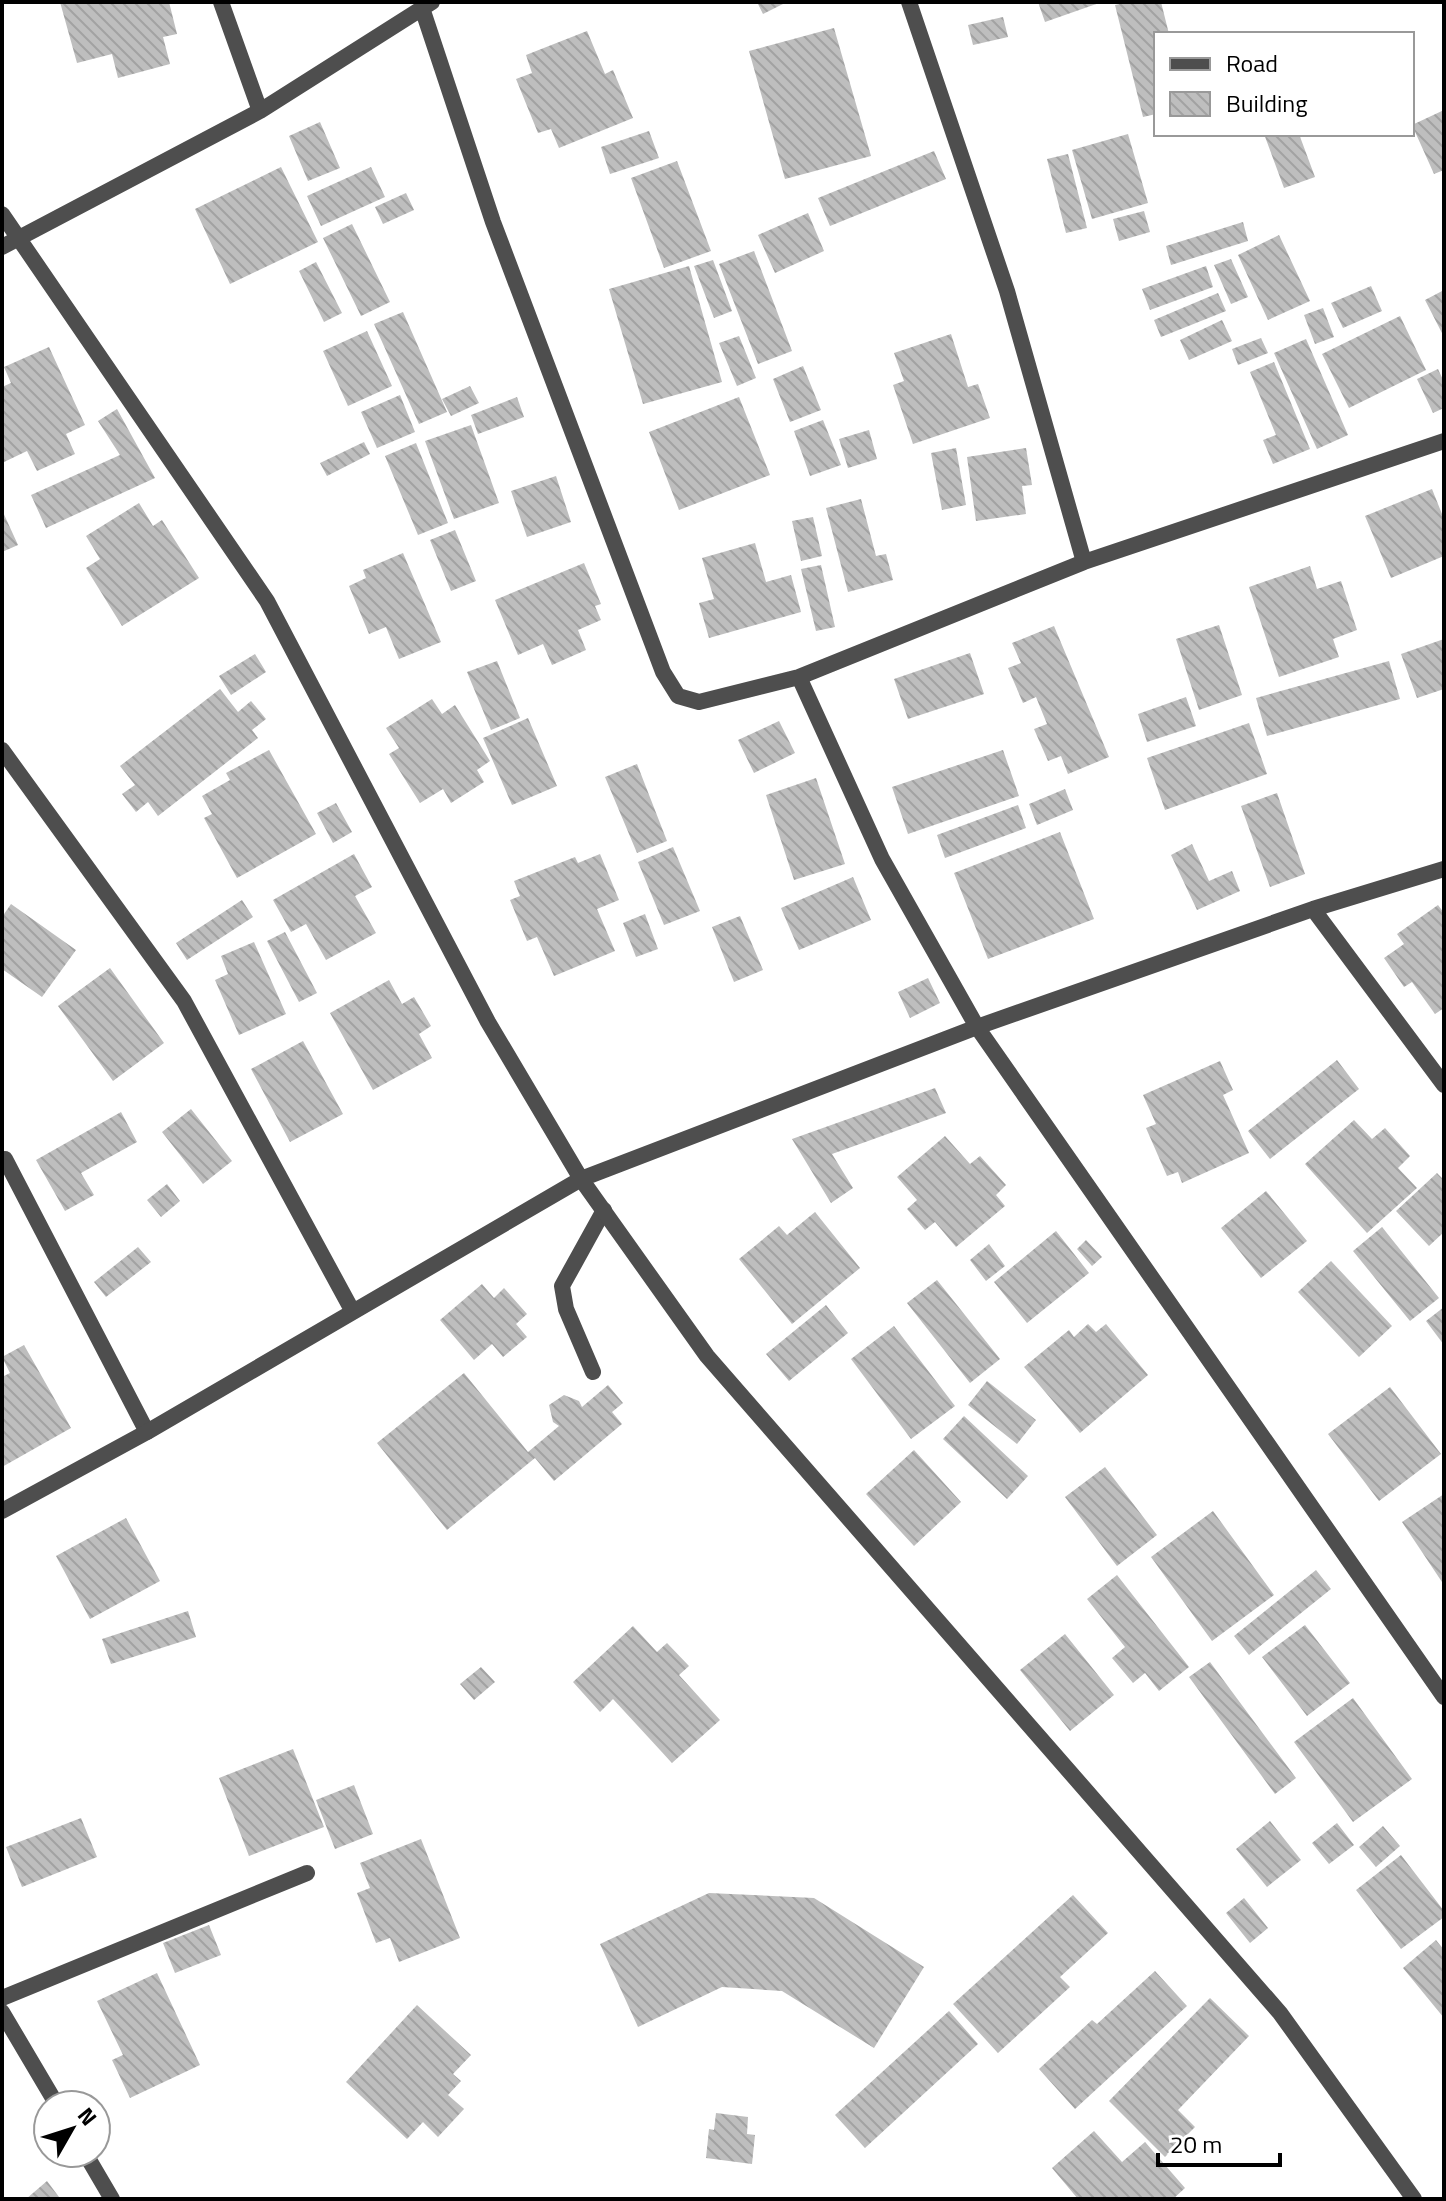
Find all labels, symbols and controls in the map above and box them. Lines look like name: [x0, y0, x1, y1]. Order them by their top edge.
legend: [1154, 32, 1414, 136]
text: Road: [1226, 45, 1278, 81]
text: Building: [1226, 85, 1308, 121]
north arrow: [32, 2089, 112, 2169]
text: N: [70, 2100, 106, 2133]
scale bar: [1158, 2117, 1280, 2167]
text: 20 m: [1170, 2126, 1222, 2162]

